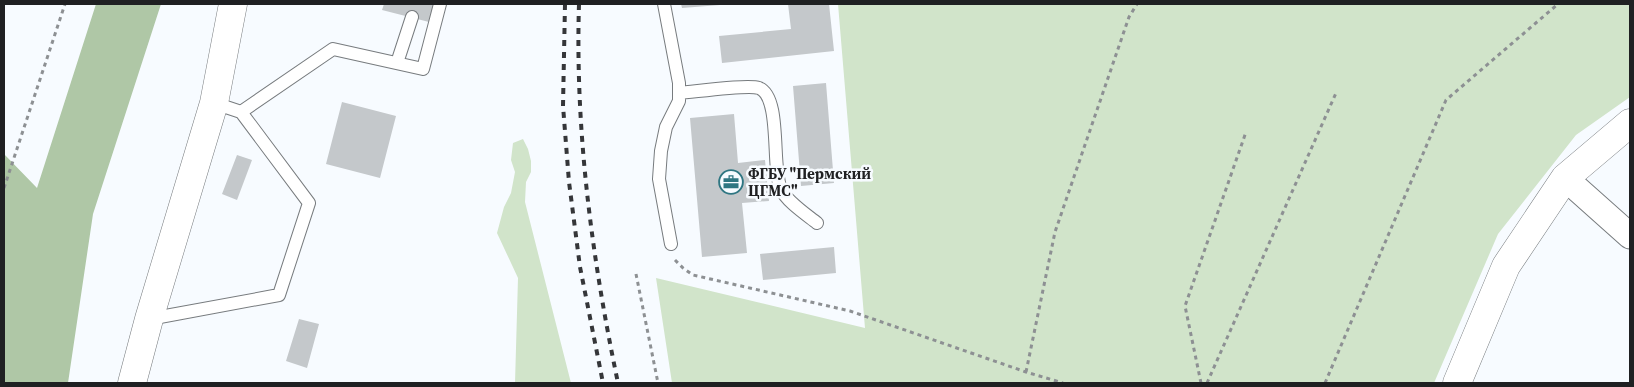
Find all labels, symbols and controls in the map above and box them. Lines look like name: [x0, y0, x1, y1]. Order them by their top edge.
place label: ФГБУ "Пермский ЦГМС": [748, 163, 871, 201]
office icon: ФГБУ "Пермский ЦГМС": [718, 169, 744, 195]

